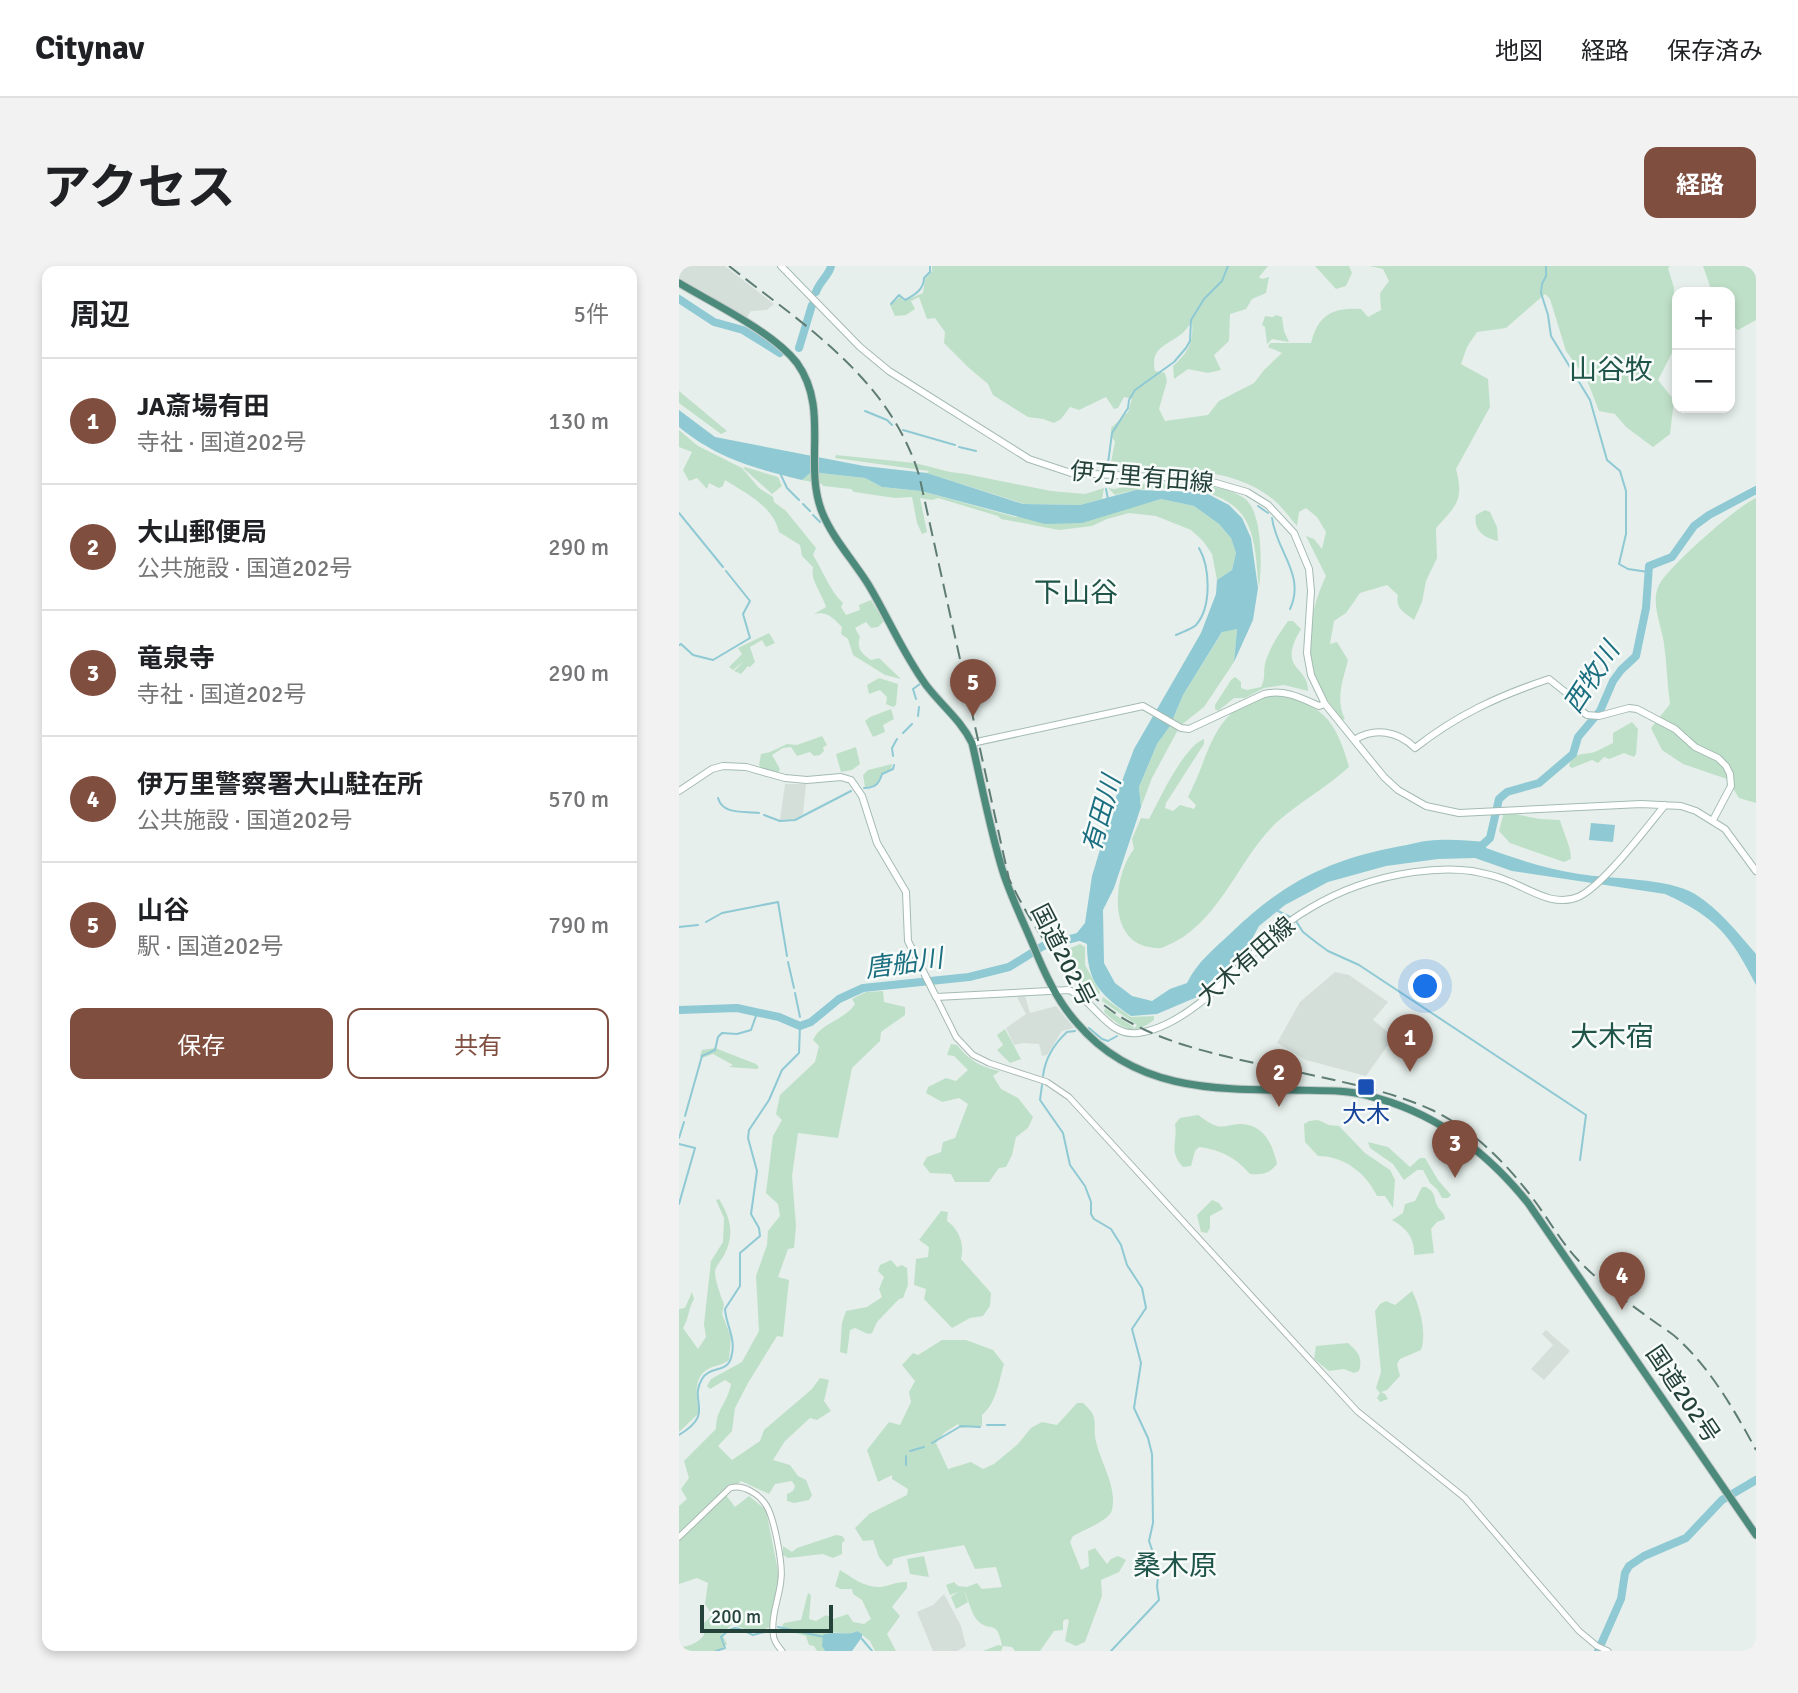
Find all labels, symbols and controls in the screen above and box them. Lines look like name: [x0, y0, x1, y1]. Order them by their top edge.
text: Citynav: [35, 28, 144, 69]
text: 地図: [1495, 36, 1543, 66]
text: 経路: [1581, 36, 1629, 66]
text: 保存済み: [1667, 36, 1763, 66]
button: 経路: [1644, 147, 1756, 218]
text: アクセス: [42, 158, 236, 218]
map controls: [1672, 287, 1735, 413]
button: +: [1672, 287, 1735, 350]
text: 周辺: [70, 297, 130, 334]
text: 5件: [574, 300, 609, 329]
button: −: [1672, 350, 1735, 413]
district label: 山谷牧: [1569, 353, 1653, 387]
text: JA斎場有田: [137, 391, 269, 423]
text: 1: [87, 407, 99, 436]
text: 130 m: [548, 407, 609, 436]
text: 寺社 · 国道202号: [137, 428, 306, 457]
street label: 伊万里有田線: [1069, 456, 1215, 498]
text: 大山郵便局: [137, 517, 267, 549]
text: 2: [87, 533, 99, 562]
text: 290 m: [548, 533, 609, 562]
text: 公共施設 · 国道202号: [137, 554, 352, 583]
district label: 下山谷: [1034, 576, 1118, 610]
water label: 西牧川: [1557, 634, 1628, 719]
text: 竜泉寺: [137, 643, 215, 675]
text: 3: [87, 659, 99, 688]
text: 290 m: [548, 659, 609, 688]
pin: 5: [950, 659, 996, 717]
text: 寺社 · 国道202号: [137, 680, 306, 709]
text: 伊万里警察署大山駐在所: [137, 769, 423, 801]
water label: 有田川: [1076, 769, 1129, 856]
text: 4: [87, 785, 99, 814]
text: 570 m: [548, 785, 609, 814]
text: 公共施設 · 国道202号: [137, 806, 352, 835]
text: 山谷: [137, 895, 189, 927]
street label: 国道202号: [1024, 899, 1102, 1011]
street label: 大木有田線: [1191, 910, 1301, 1012]
text: 5: [87, 911, 99, 940]
text: 790 m: [548, 911, 609, 940]
text: 駅 · 国道202号: [137, 932, 283, 961]
water label: 唐船川: [863, 942, 948, 985]
your location: [1408, 969, 1442, 1003]
button: 保存: [70, 1008, 333, 1079]
button: 共有: [347, 1008, 609, 1079]
pin: 1: [1387, 1014, 1433, 1072]
district label: 大木宿: [1570, 1020, 1654, 1054]
pin: 2: [1256, 1049, 1302, 1107]
marker: 大木: [1356, 1077, 1376, 1097]
place label: 大木: [1342, 1099, 1390, 1129]
pin: 3: [1432, 1120, 1478, 1178]
pin: 4: [1599, 1252, 1645, 1310]
street label: 国道202号: [1640, 1340, 1726, 1448]
district label: 桑木原: [1133, 1549, 1217, 1583]
scale bar: [700, 1602, 833, 1634]
text: 200 m: [711, 1605, 761, 1629]

